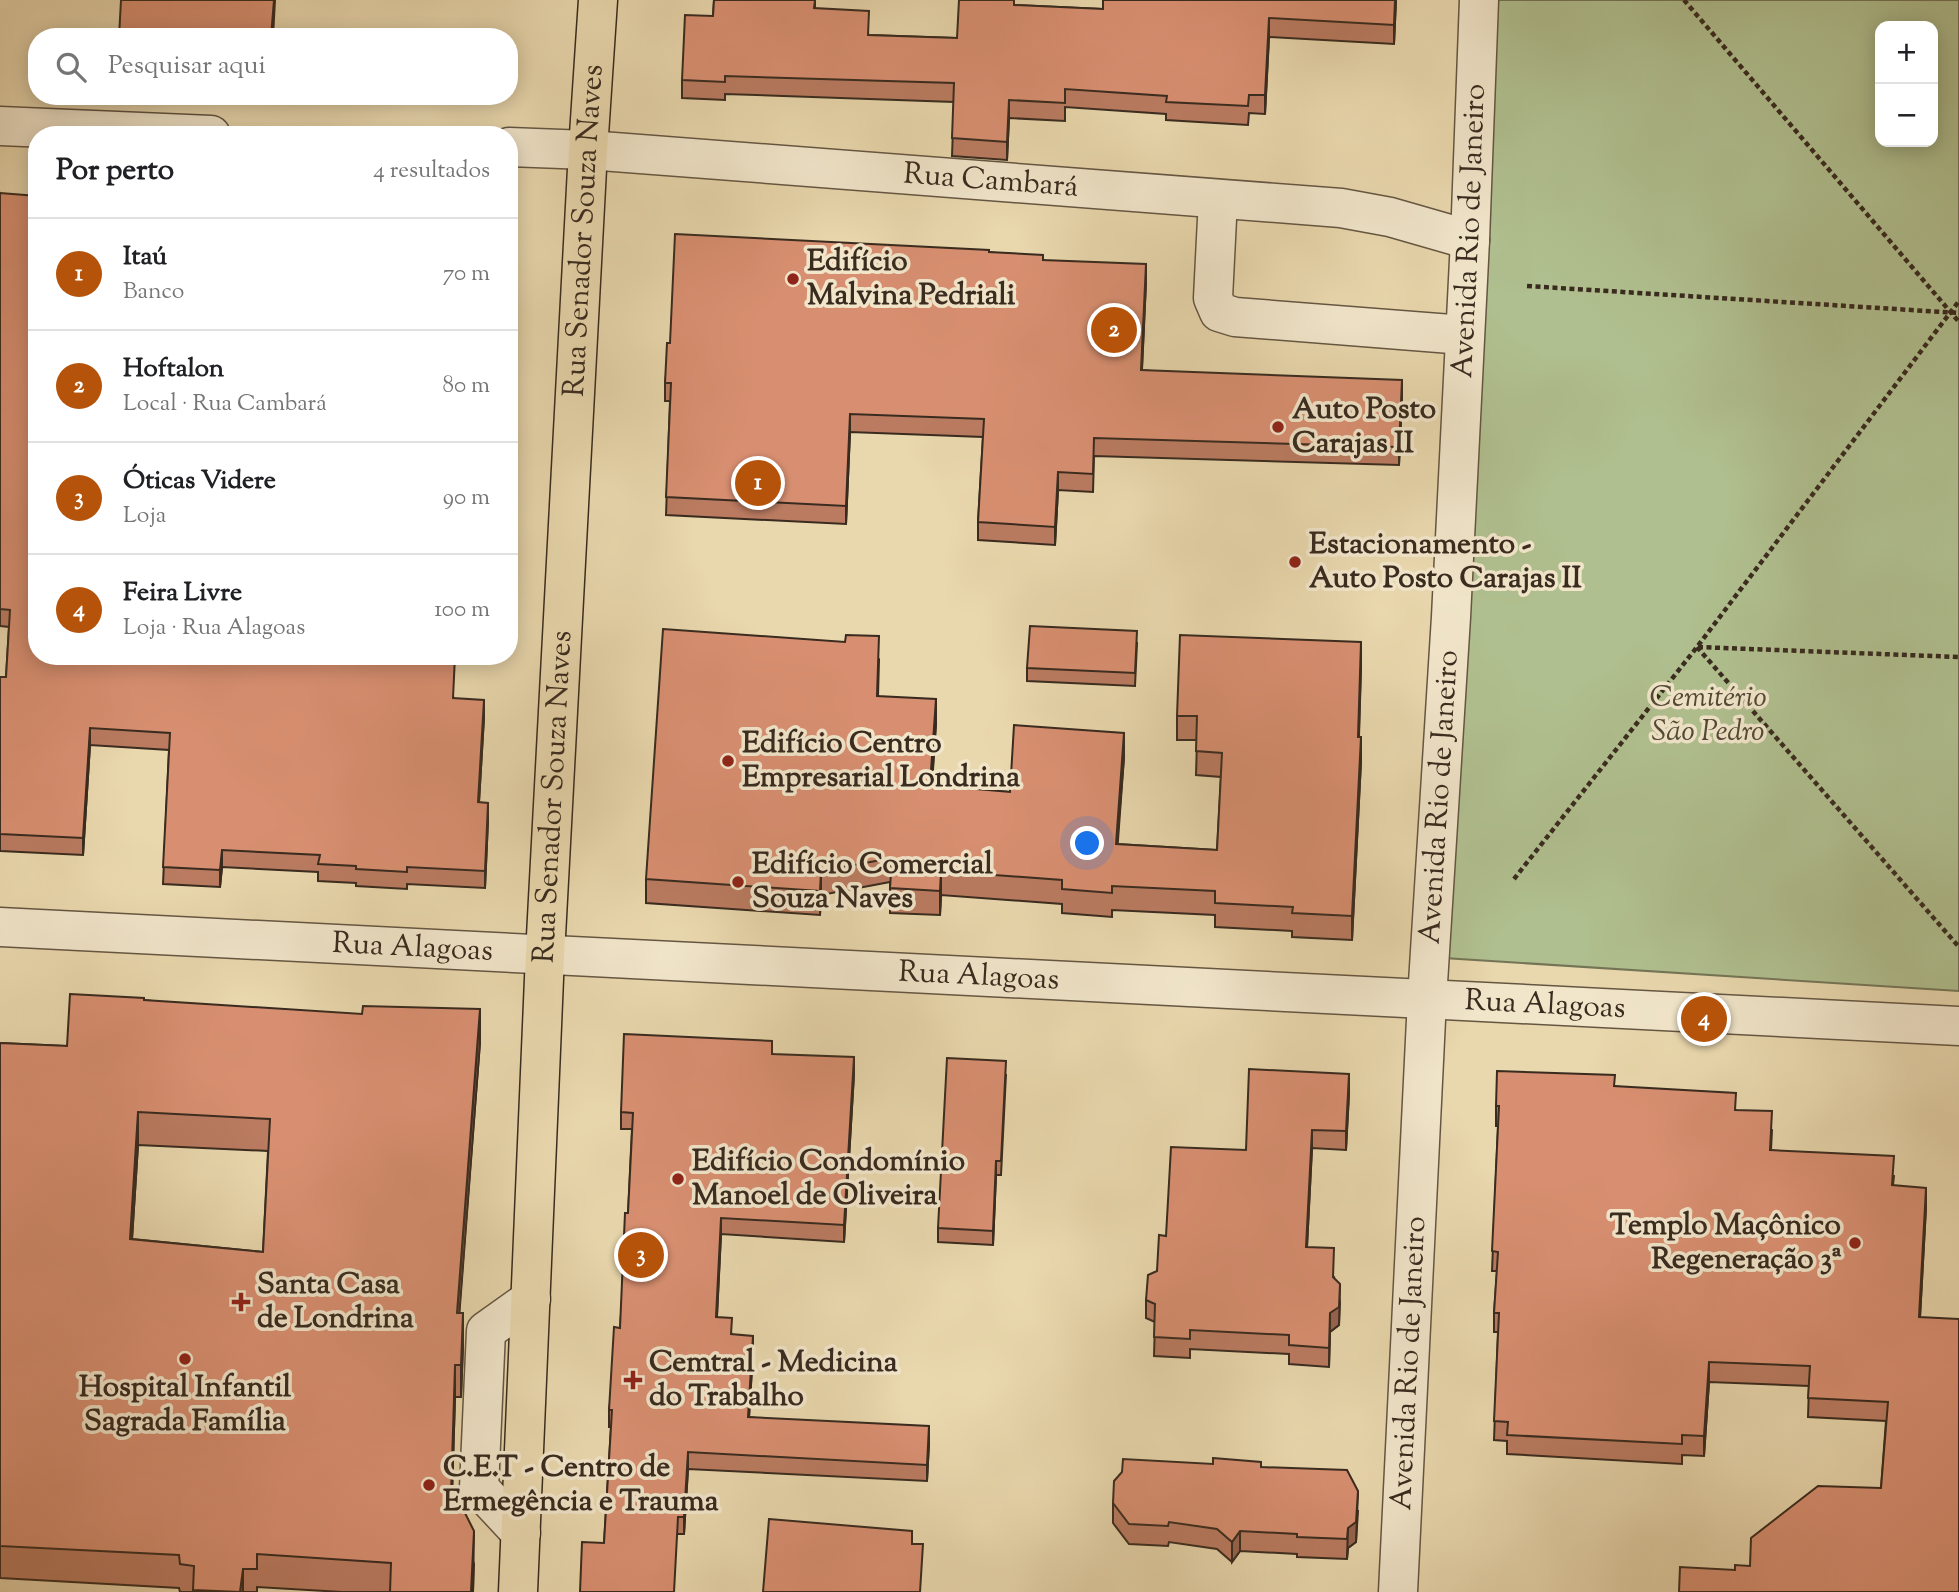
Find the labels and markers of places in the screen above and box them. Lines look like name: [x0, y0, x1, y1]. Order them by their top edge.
place label: Edifício Malvina Pedriali: [807, 241, 1016, 318]
marker: Edifício Malvina Pedriali: [785, 271, 801, 287]
pin: 2: [1091, 304, 1137, 356]
place label: Auto Posto Carajas II: [1292, 389, 1436, 466]
marker: Auto Posto Carajas II: [1270, 419, 1286, 435]
pin: 1: [735, 457, 781, 509]
place label: Estacionamento - Auto Posto Carajas II: [1309, 524, 1582, 601]
marker: Estacionamento - Auto Posto Carajas II: [1287, 554, 1303, 570]
place label: Edifício Centro Empresarial Londrina: [742, 723, 1020, 800]
marker: Edifício Centro Empresarial Londrina: [720, 753, 736, 769]
place label: Edifício Comercial Souza Naves: [752, 844, 993, 921]
marker: Edifício Comercial Souza Naves: [730, 874, 746, 890]
pin: 4: [1681, 993, 1727, 1045]
place label: Edifício Condomínio Manoel de Oliveira: [692, 1141, 965, 1218]
marker: Edifício Condomínio Manoel de Oliveira: [670, 1171, 686, 1187]
place label: Templo Maçônico Regeneração 3ª: [1610, 1205, 1842, 1282]
pin: 3: [618, 1229, 664, 1281]
marker: Templo Maçônico Regeneração 3ª: [1847, 1235, 1863, 1251]
place label: Santa Casa de Londrina: [257, 1264, 414, 1341]
marker: Santa Casa de Londrina: [231, 1292, 251, 1312]
place label: Cemtral - Medicina do Trabalho: [649, 1342, 898, 1419]
marker: Hospital Infantil Sagrada Família: [177, 1351, 193, 1367]
place label: Hospital Infantil Sagrada Família: [79, 1367, 292, 1444]
marker: Cemtral - Medicina do Trabalho: [623, 1370, 643, 1390]
place label: C.E.T - Centro de Ermegência e Trauma: [443, 1447, 719, 1524]
marker: C.E.T - Centro de Ermegência e Trauma: [421, 1477, 437, 1493]

